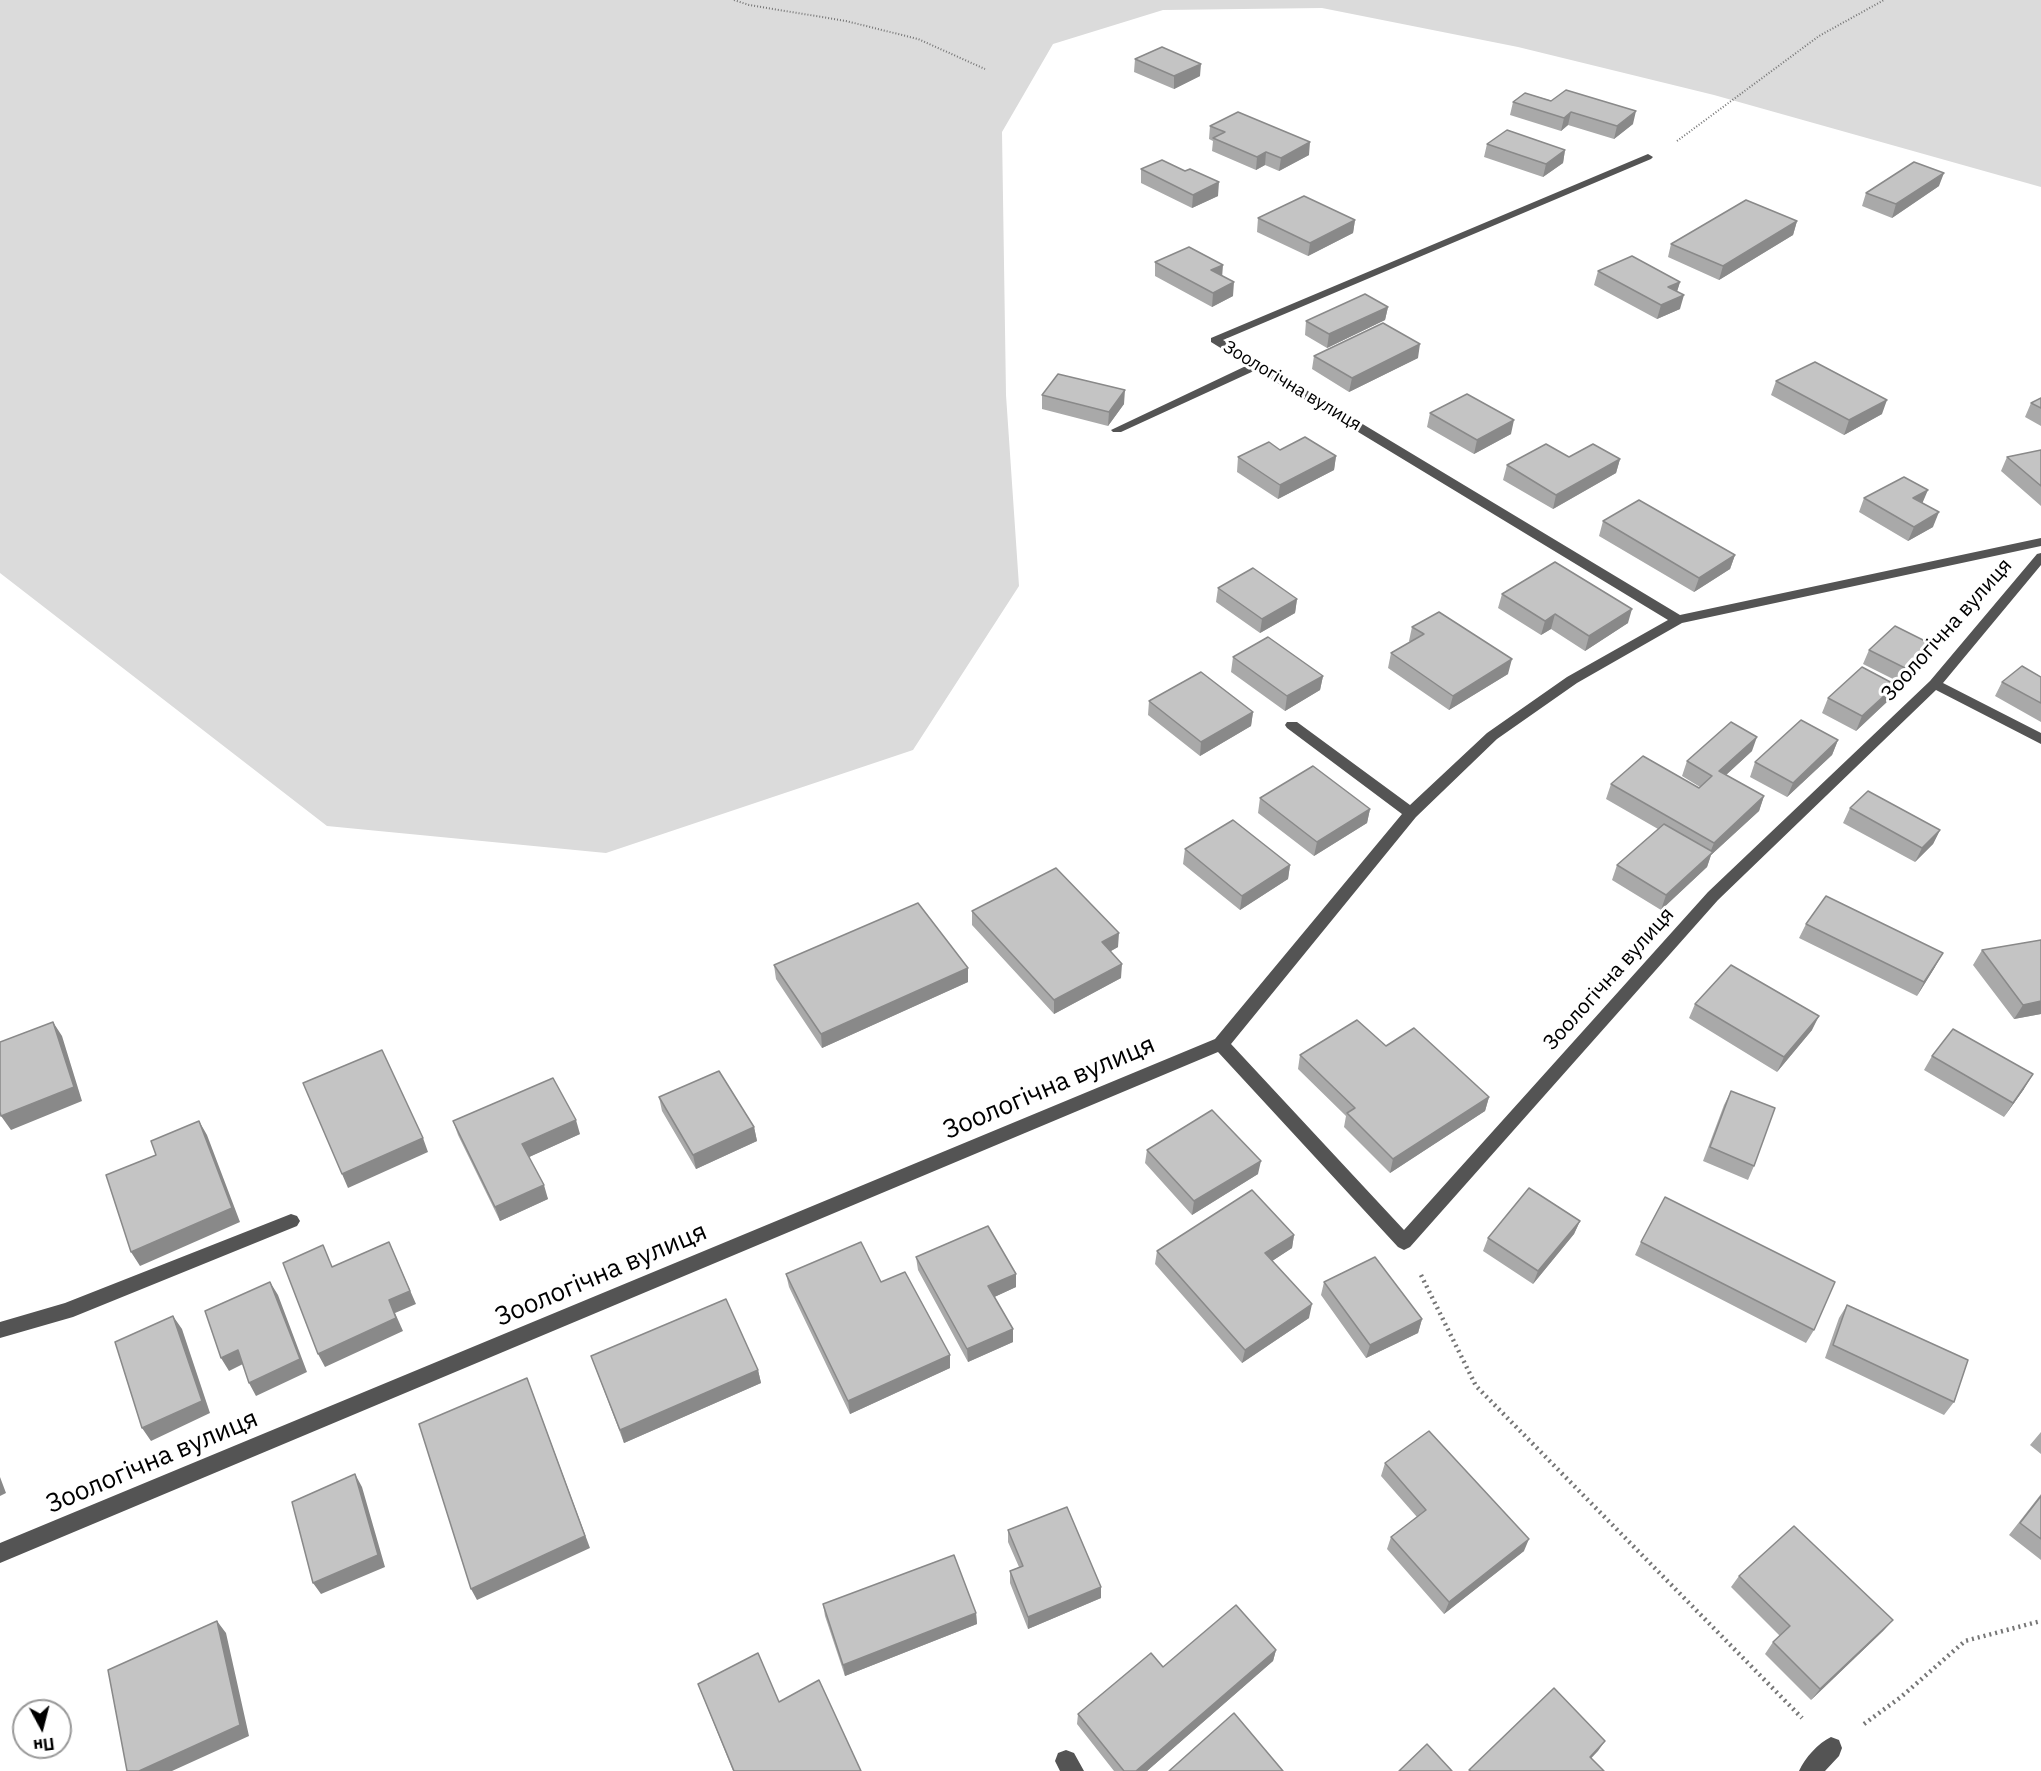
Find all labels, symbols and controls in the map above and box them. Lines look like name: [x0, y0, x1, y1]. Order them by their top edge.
street label: Зоологічна вулиця: [1219, 336, 1365, 436]
street label: Зоологічна вулиця: [1876, 553, 2018, 707]
street label: Зоологічна вулиця: [1538, 902, 1680, 1056]
street label: Зоологічна вулиця: [938, 1029, 1160, 1147]
street label: Зоологічна вулиця: [490, 1216, 712, 1334]
street label: Зоологічна вулиця: [41, 1403, 263, 1521]
north arrow: [12, 1699, 72, 1759]
text: Пн: [32, 1734, 56, 1756]

